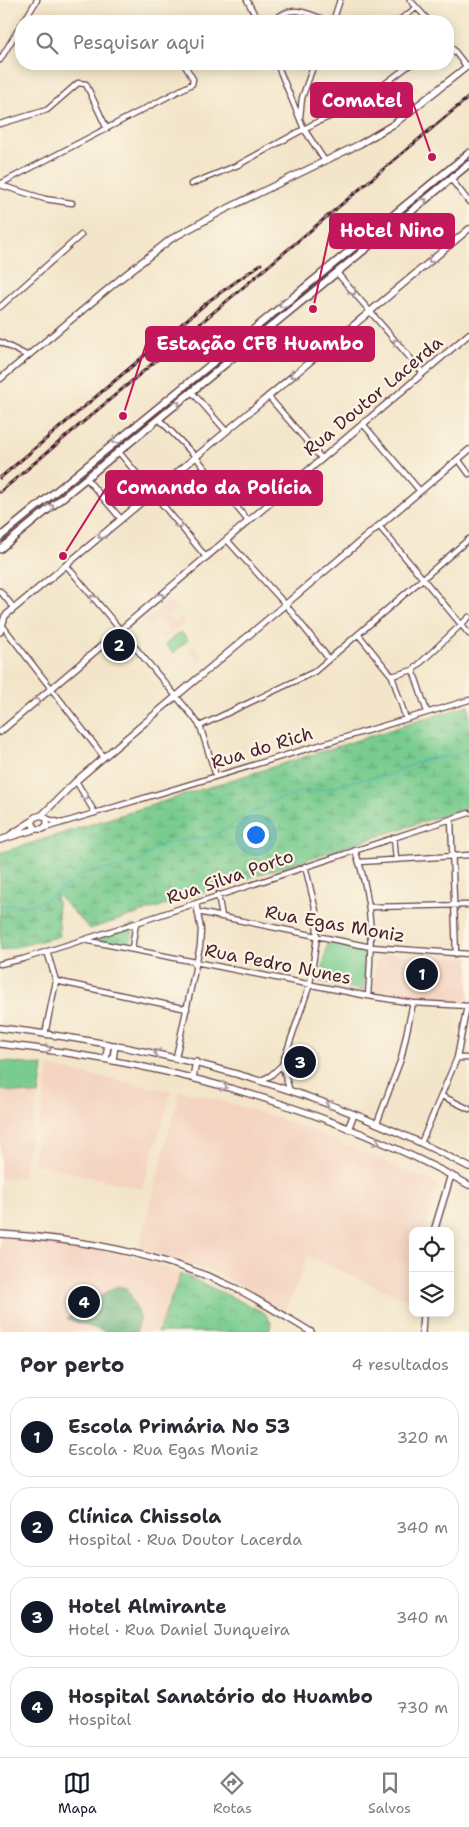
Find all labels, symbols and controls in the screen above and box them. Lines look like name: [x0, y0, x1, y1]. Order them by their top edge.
search box: [15, 15, 454, 70]
icon: search: [33, 29, 61, 57]
text: Pesquisar aqui: [73, 30, 205, 55]
callout: Comatel: [311, 83, 412, 117]
text: Comatel: [322, 88, 403, 113]
one-way arrow: [419, 198, 428, 207]
callout: Hotel Nino: [330, 214, 454, 248]
text: Hotel Nino: [340, 218, 444, 243]
one-way arrow: [428, 255, 437, 264]
one-way arrow: [348, 286, 356, 295]
one-way arrow: [279, 299, 288, 307]
callout: Estação CFB Huambo: [146, 327, 374, 361]
text: Estação CFB Huambo: [156, 331, 364, 356]
street label: Rua Doutor Lacerda: [298, 331, 448, 461]
one-way arrow: [393, 339, 402, 348]
one-way arrow: [290, 370, 299, 378]
one-way arrow: [171, 401, 180, 409]
one-way arrow: [112, 435, 121, 444]
callout: Comando da Polícia: [106, 471, 322, 505]
text: Comando da Polícia: [116, 475, 312, 500]
one-way arrow: [45, 504, 54, 512]
one-way arrow: [174, 519, 183, 528]
one-way arrow: [98, 530, 107, 538]
one-way arrow: [155, 593, 164, 601]
one-way arrow: [90, 595, 98, 604]
pin: 2: [103, 626, 135, 664]
one-way arrow: [32, 697, 41, 706]
street label: Rua do Rich: [208, 721, 316, 775]
one-way arrow: [79, 791, 89, 800]
your location: [243, 822, 269, 848]
street label: Rua Silva Porto: [163, 844, 297, 910]
street label: Rua Egas Moniz: [263, 900, 407, 948]
street label: Rua Pedro Nunes: [203, 938, 353, 990]
pin: 1: [406, 955, 438, 993]
one-way arrow: [45, 1043, 53, 1054]
pin: 3: [284, 1043, 316, 1081]
one-way arrow: [152, 1048, 161, 1059]
one-way arrow: [220, 1081, 228, 1091]
one-way arrow: [325, 1100, 334, 1110]
one-way arrow: [372, 1135, 381, 1146]
map controls: [409, 1227, 454, 1317]
button: locate: [409, 1227, 454, 1272]
button: layers: [409, 1272, 454, 1317]
pin: 4: [68, 1283, 100, 1321]
text: Por perto: [20, 1351, 124, 1379]
text: 4 resultados: [351, 1354, 449, 1375]
text: Escola Primária No 53: [68, 1414, 290, 1439]
text: 1: [33, 1427, 41, 1448]
text: 320 m: [397, 1427, 448, 1448]
text: Escola · Rua Egas Moniz: [68, 1439, 259, 1460]
text: Clínica Chissola: [68, 1504, 221, 1529]
text: 2: [31, 1517, 43, 1538]
text: 340 m: [396, 1517, 448, 1538]
text: Hospital · Rua Doutor Lacerda: [68, 1529, 302, 1550]
text: Hotel Almirante: [68, 1594, 227, 1619]
text: 3: [31, 1607, 43, 1628]
text: 340 m: [396, 1607, 448, 1628]
text: Hotel · Rua Daniel Junqueira: [68, 1619, 290, 1640]
text: Hospital Sanatório do Huambo: [68, 1684, 373, 1709]
text: 4: [31, 1697, 43, 1718]
text: 730 m: [397, 1697, 448, 1718]
text: Hospital: [68, 1709, 131, 1730]
tab: Mapa: [58, 1769, 97, 1817]
tab: Rotas: [213, 1769, 252, 1817]
tab: Salvos: [368, 1769, 411, 1817]

